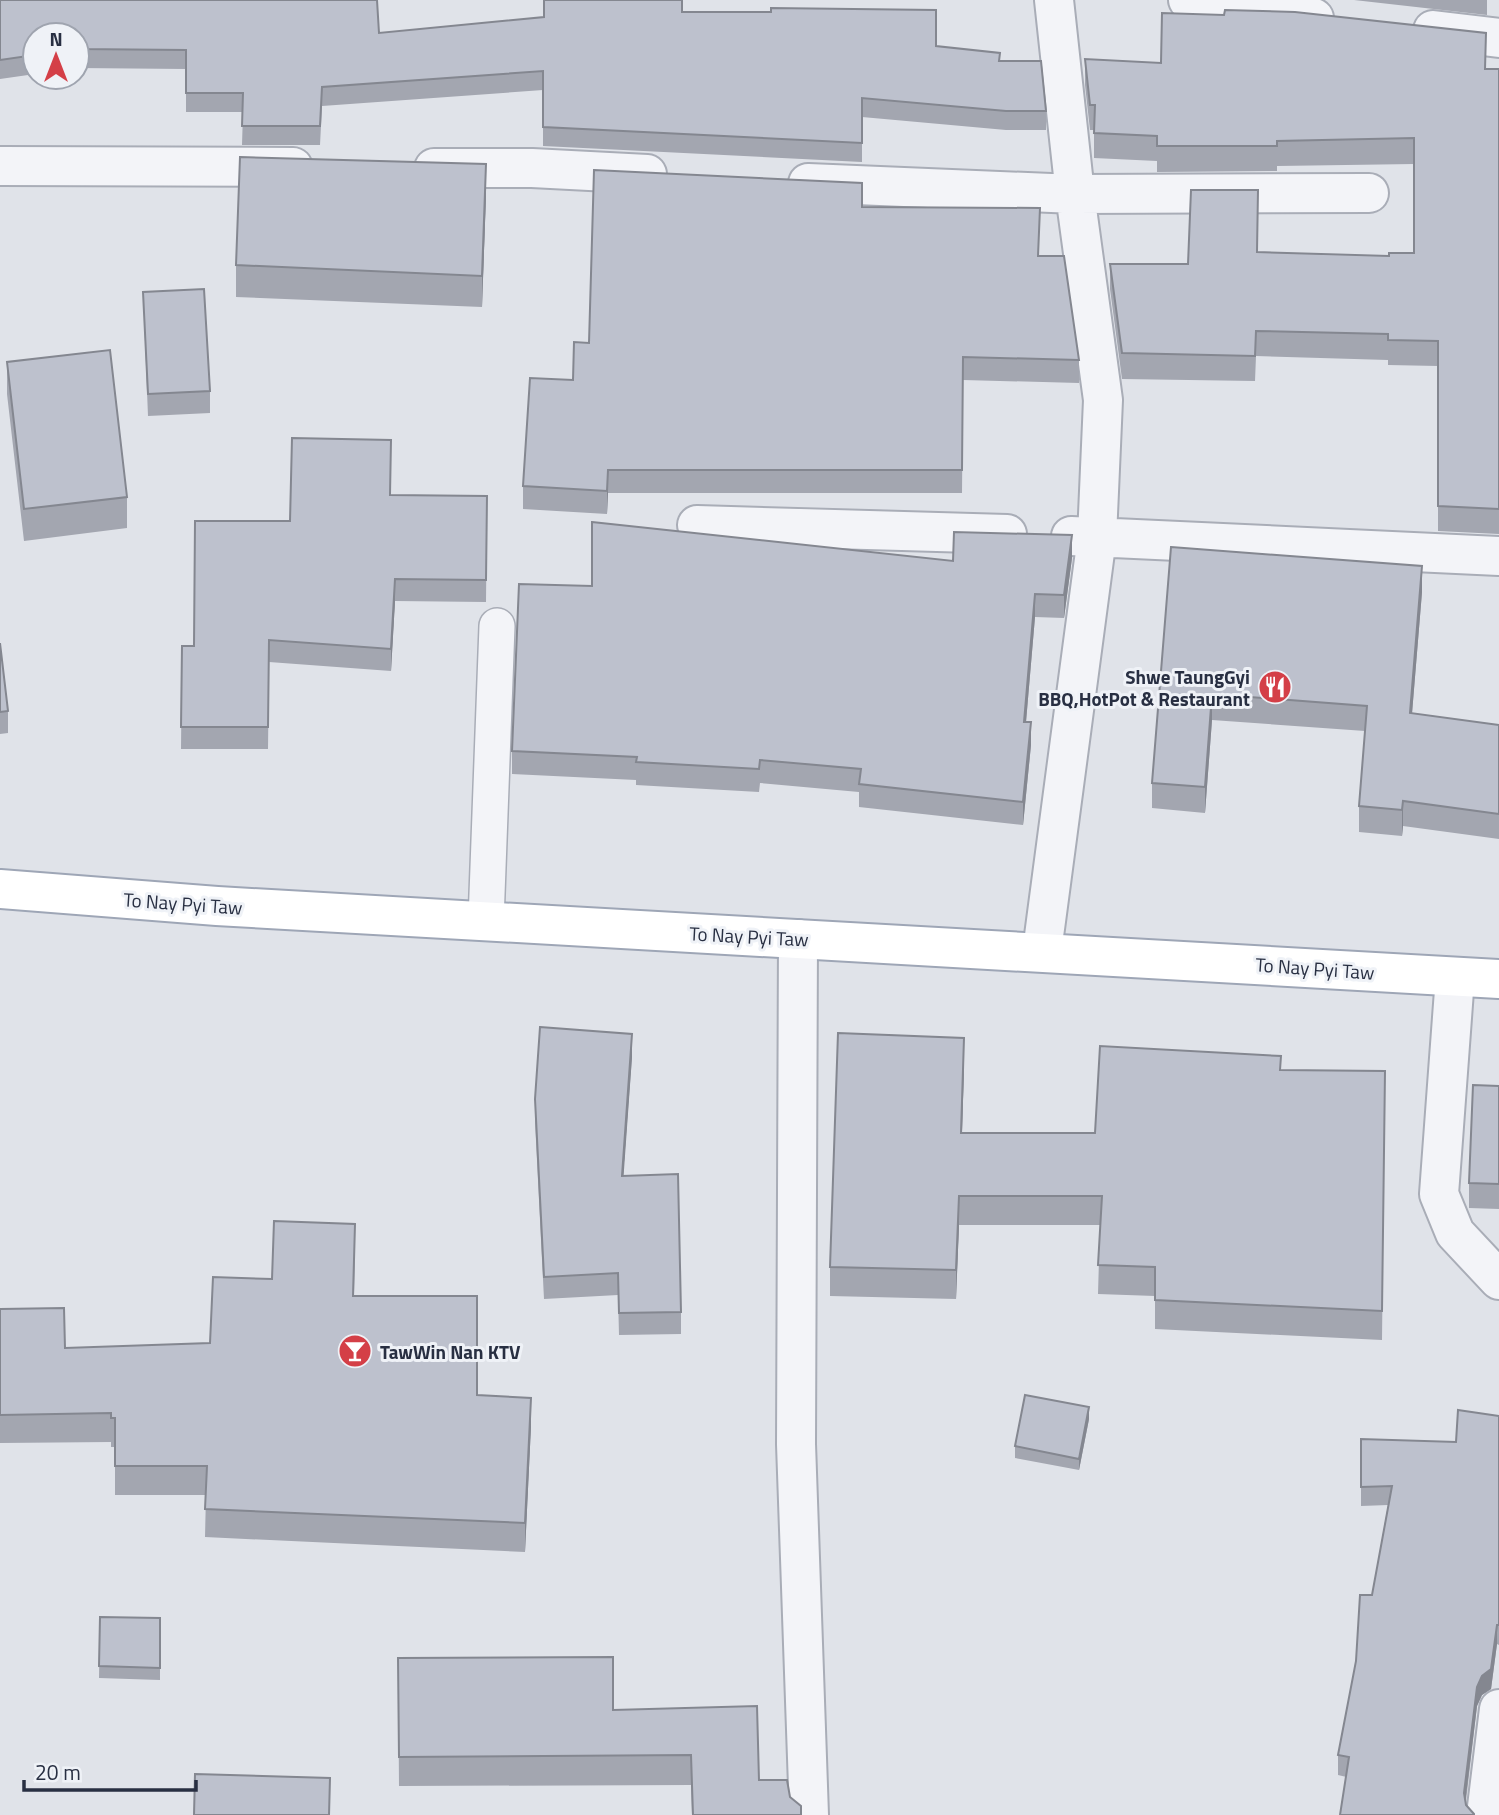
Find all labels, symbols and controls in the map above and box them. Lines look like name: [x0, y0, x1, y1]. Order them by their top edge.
north arrow: [21, 21, 91, 91]
text: N: [49, 24, 63, 53]
place label: Shwe TaungGyi BBQ,HotPot & Restaurant: [1038, 662, 1250, 713]
restaurant icon: Shwe TaungGyi BBQ,HotPot & Restaurant: [1256, 668, 1294, 706]
street label: To Nay Pyi Taw: [123, 884, 243, 922]
street label: To Nay Pyi Taw: [689, 918, 809, 954]
street label: To Nay Pyi Taw: [1255, 949, 1375, 987]
bar icon: TawWin Nan KTV: [336, 1332, 374, 1370]
place label: TawWin Nan KTV: [380, 1337, 521, 1366]
scale bar: [24, 1748, 196, 1792]
text: 20 m: [35, 1756, 81, 1788]

